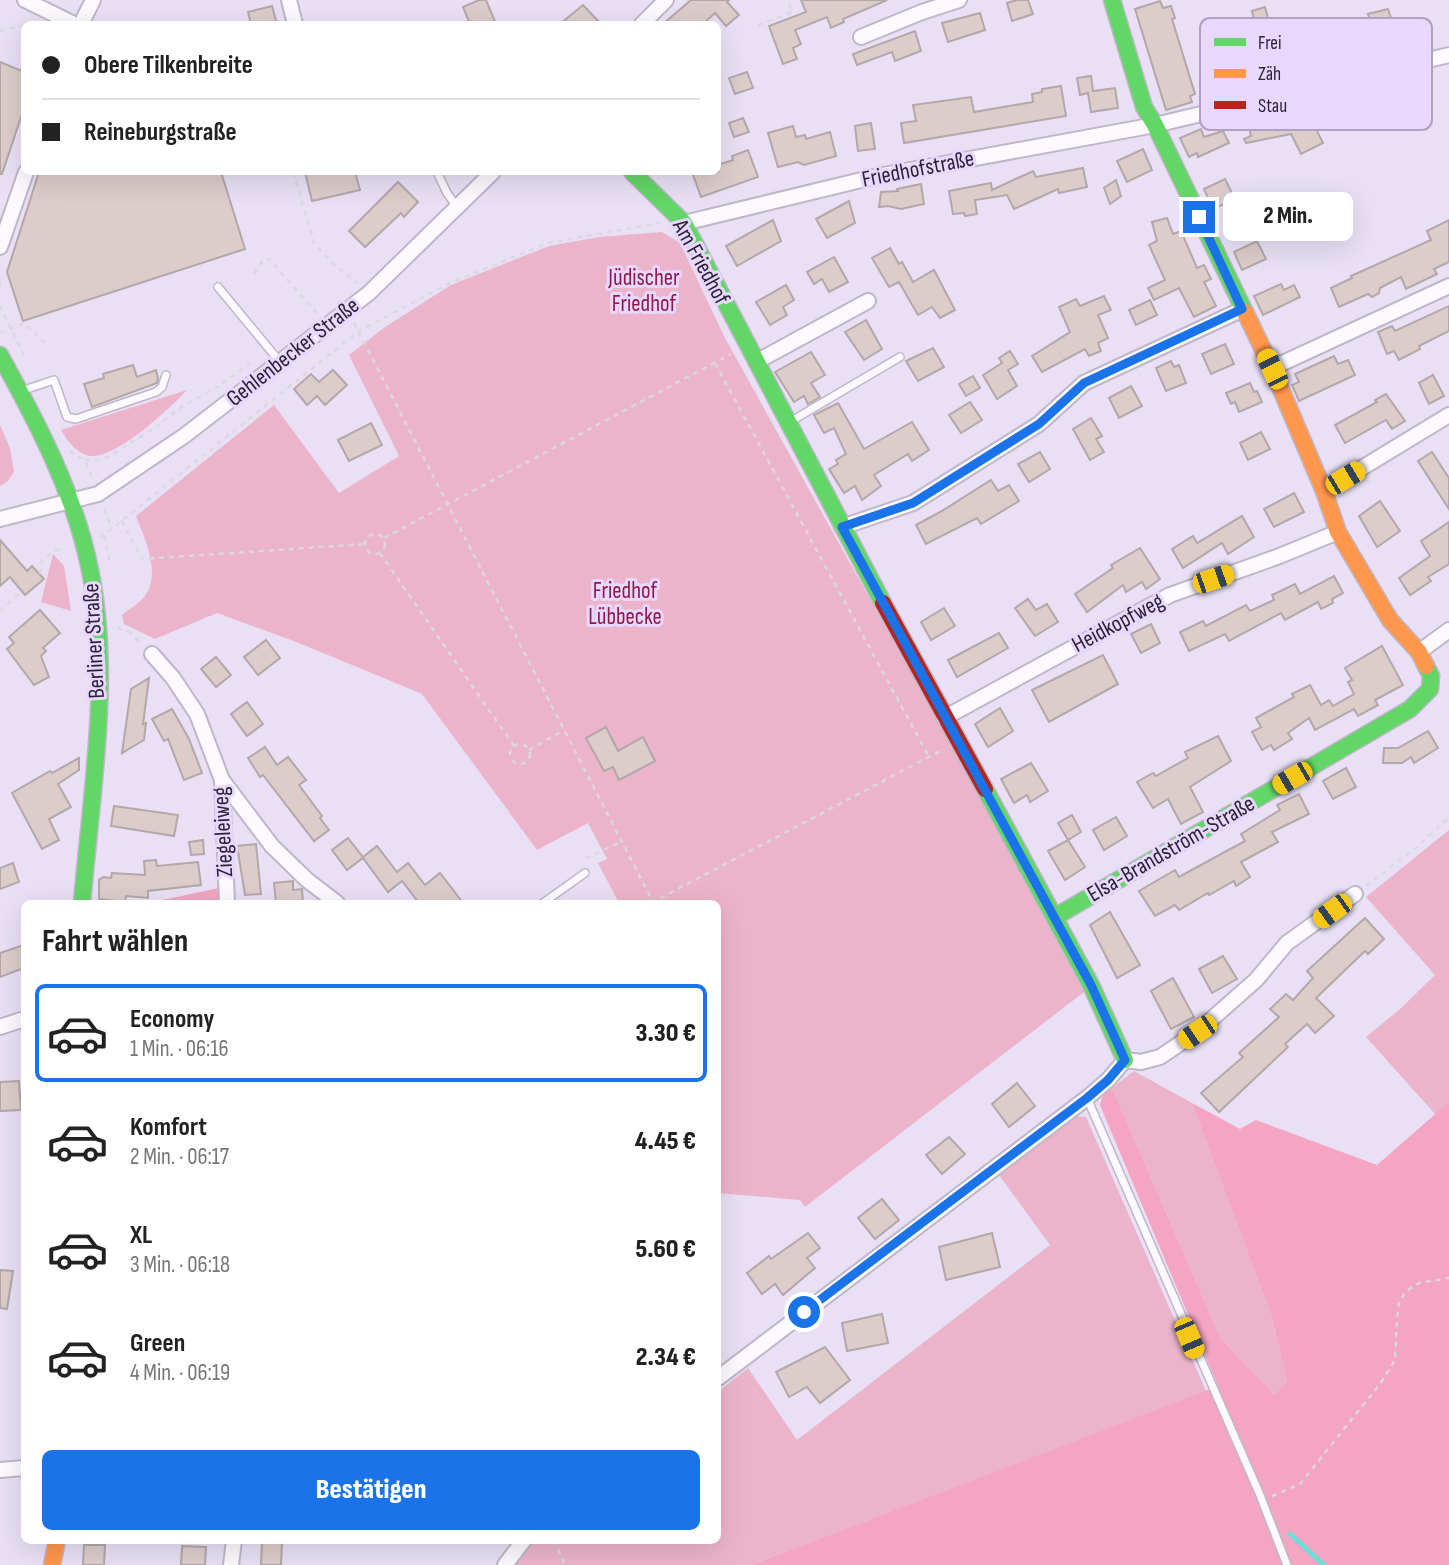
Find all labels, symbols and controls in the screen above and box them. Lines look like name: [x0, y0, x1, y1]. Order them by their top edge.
legend: [1200, 18, 1432, 130]
text: Frei: [1258, 32, 1282, 55]
text: Obere Tilkenbreite: [84, 50, 253, 81]
text: Zäh: [1258, 63, 1281, 86]
text: Stau: [1258, 95, 1287, 118]
text: Reineburgstraße: [84, 117, 237, 148]
street label: Friedhofstraße: [860, 144, 976, 194]
callout: 2 Min.: [1224, 192, 1353, 242]
route end: [1183, 201, 1215, 233]
text: 2 Min.: [1263, 202, 1313, 230]
street label: Am Friedhof: [666, 214, 736, 310]
park label: Jüdischer Friedhof: [607, 264, 680, 318]
street label: Gehlenbecker Straße: [221, 291, 365, 413]
car: [1254, 346, 1291, 392]
car: [1322, 458, 1369, 498]
car: [1190, 562, 1237, 596]
park label: Friedhof Lübbecke: [588, 577, 662, 631]
street label: Berliner Straße: [77, 583, 111, 699]
street label: Heidkopfweg: [1067, 587, 1169, 659]
car: [1269, 758, 1316, 798]
street label: Ziegeleiweg: [207, 786, 239, 878]
street label: Elsa-Brandström-Straße: [1082, 790, 1260, 908]
car: [1309, 890, 1356, 932]
text: Fahrt wählen: [42, 922, 188, 961]
icon: car: [46, 1002, 109, 1065]
text: Economy: [130, 1004, 214, 1035]
car: [1174, 1012, 1221, 1052]
text: 3.30 €: [635, 1018, 696, 1049]
text: 1 Min. · 06:16: [130, 1035, 229, 1063]
icon: car: [46, 1110, 109, 1173]
text: Komfort: [130, 1112, 207, 1143]
text: 4.45 €: [635, 1126, 696, 1157]
text: 2 Min. · 06:17: [130, 1143, 229, 1171]
icon: car: [46, 1218, 109, 1281]
text: XL: [130, 1220, 152, 1251]
text: 5.60 €: [636, 1234, 696, 1265]
text: 3 Min. · 06:18: [130, 1251, 230, 1279]
route start: [788, 1296, 820, 1328]
car: [1172, 1315, 1207, 1361]
icon: car: [46, 1326, 109, 1389]
text: Green: [130, 1328, 185, 1359]
text: 2.34 €: [636, 1342, 696, 1373]
text: 4 Min. · 06:19: [130, 1359, 230, 1387]
button: Bestätigen: [42, 1450, 700, 1530]

